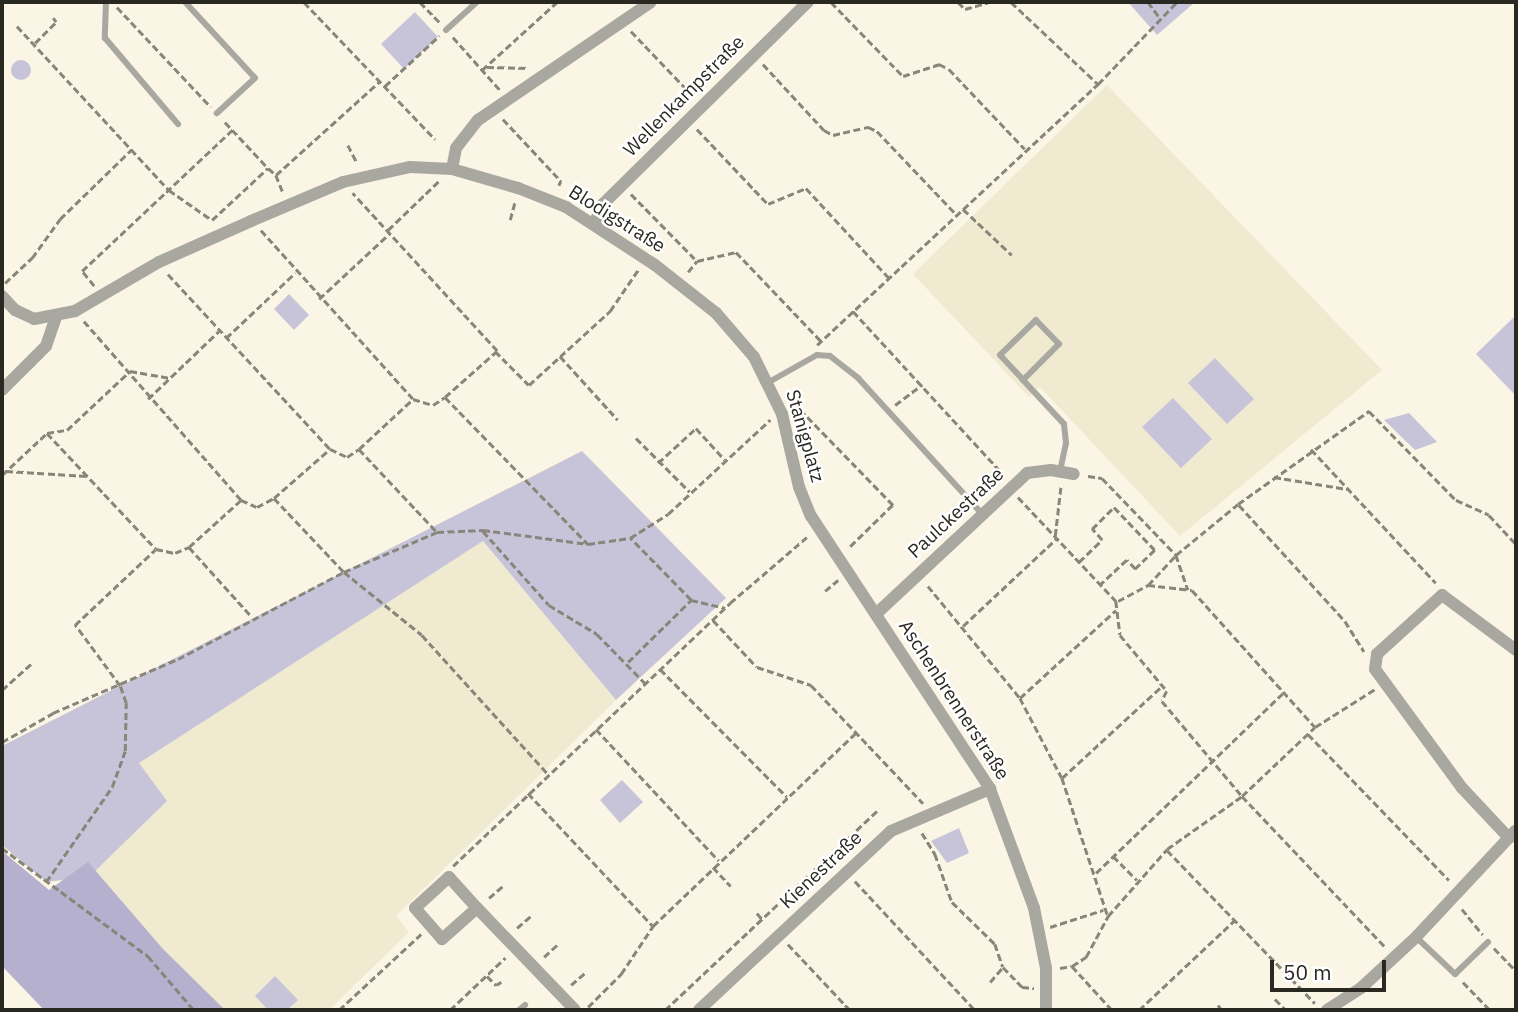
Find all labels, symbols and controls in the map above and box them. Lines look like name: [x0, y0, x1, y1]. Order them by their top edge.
street label: Wellenkampstraße: [619, 31, 749, 161]
street label: Blodigstraße: [565, 180, 669, 258]
street label: Stanigplatz: [781, 387, 829, 485]
street label: Paulckestraße: [903, 463, 1009, 563]
street label: Aschenbrennerstraße: [894, 616, 1014, 784]
street label: Kienestraße: [775, 826, 867, 914]
scale bar: [1273, 946, 1388, 990]
text: 50 m: [1283, 958, 1332, 986]

